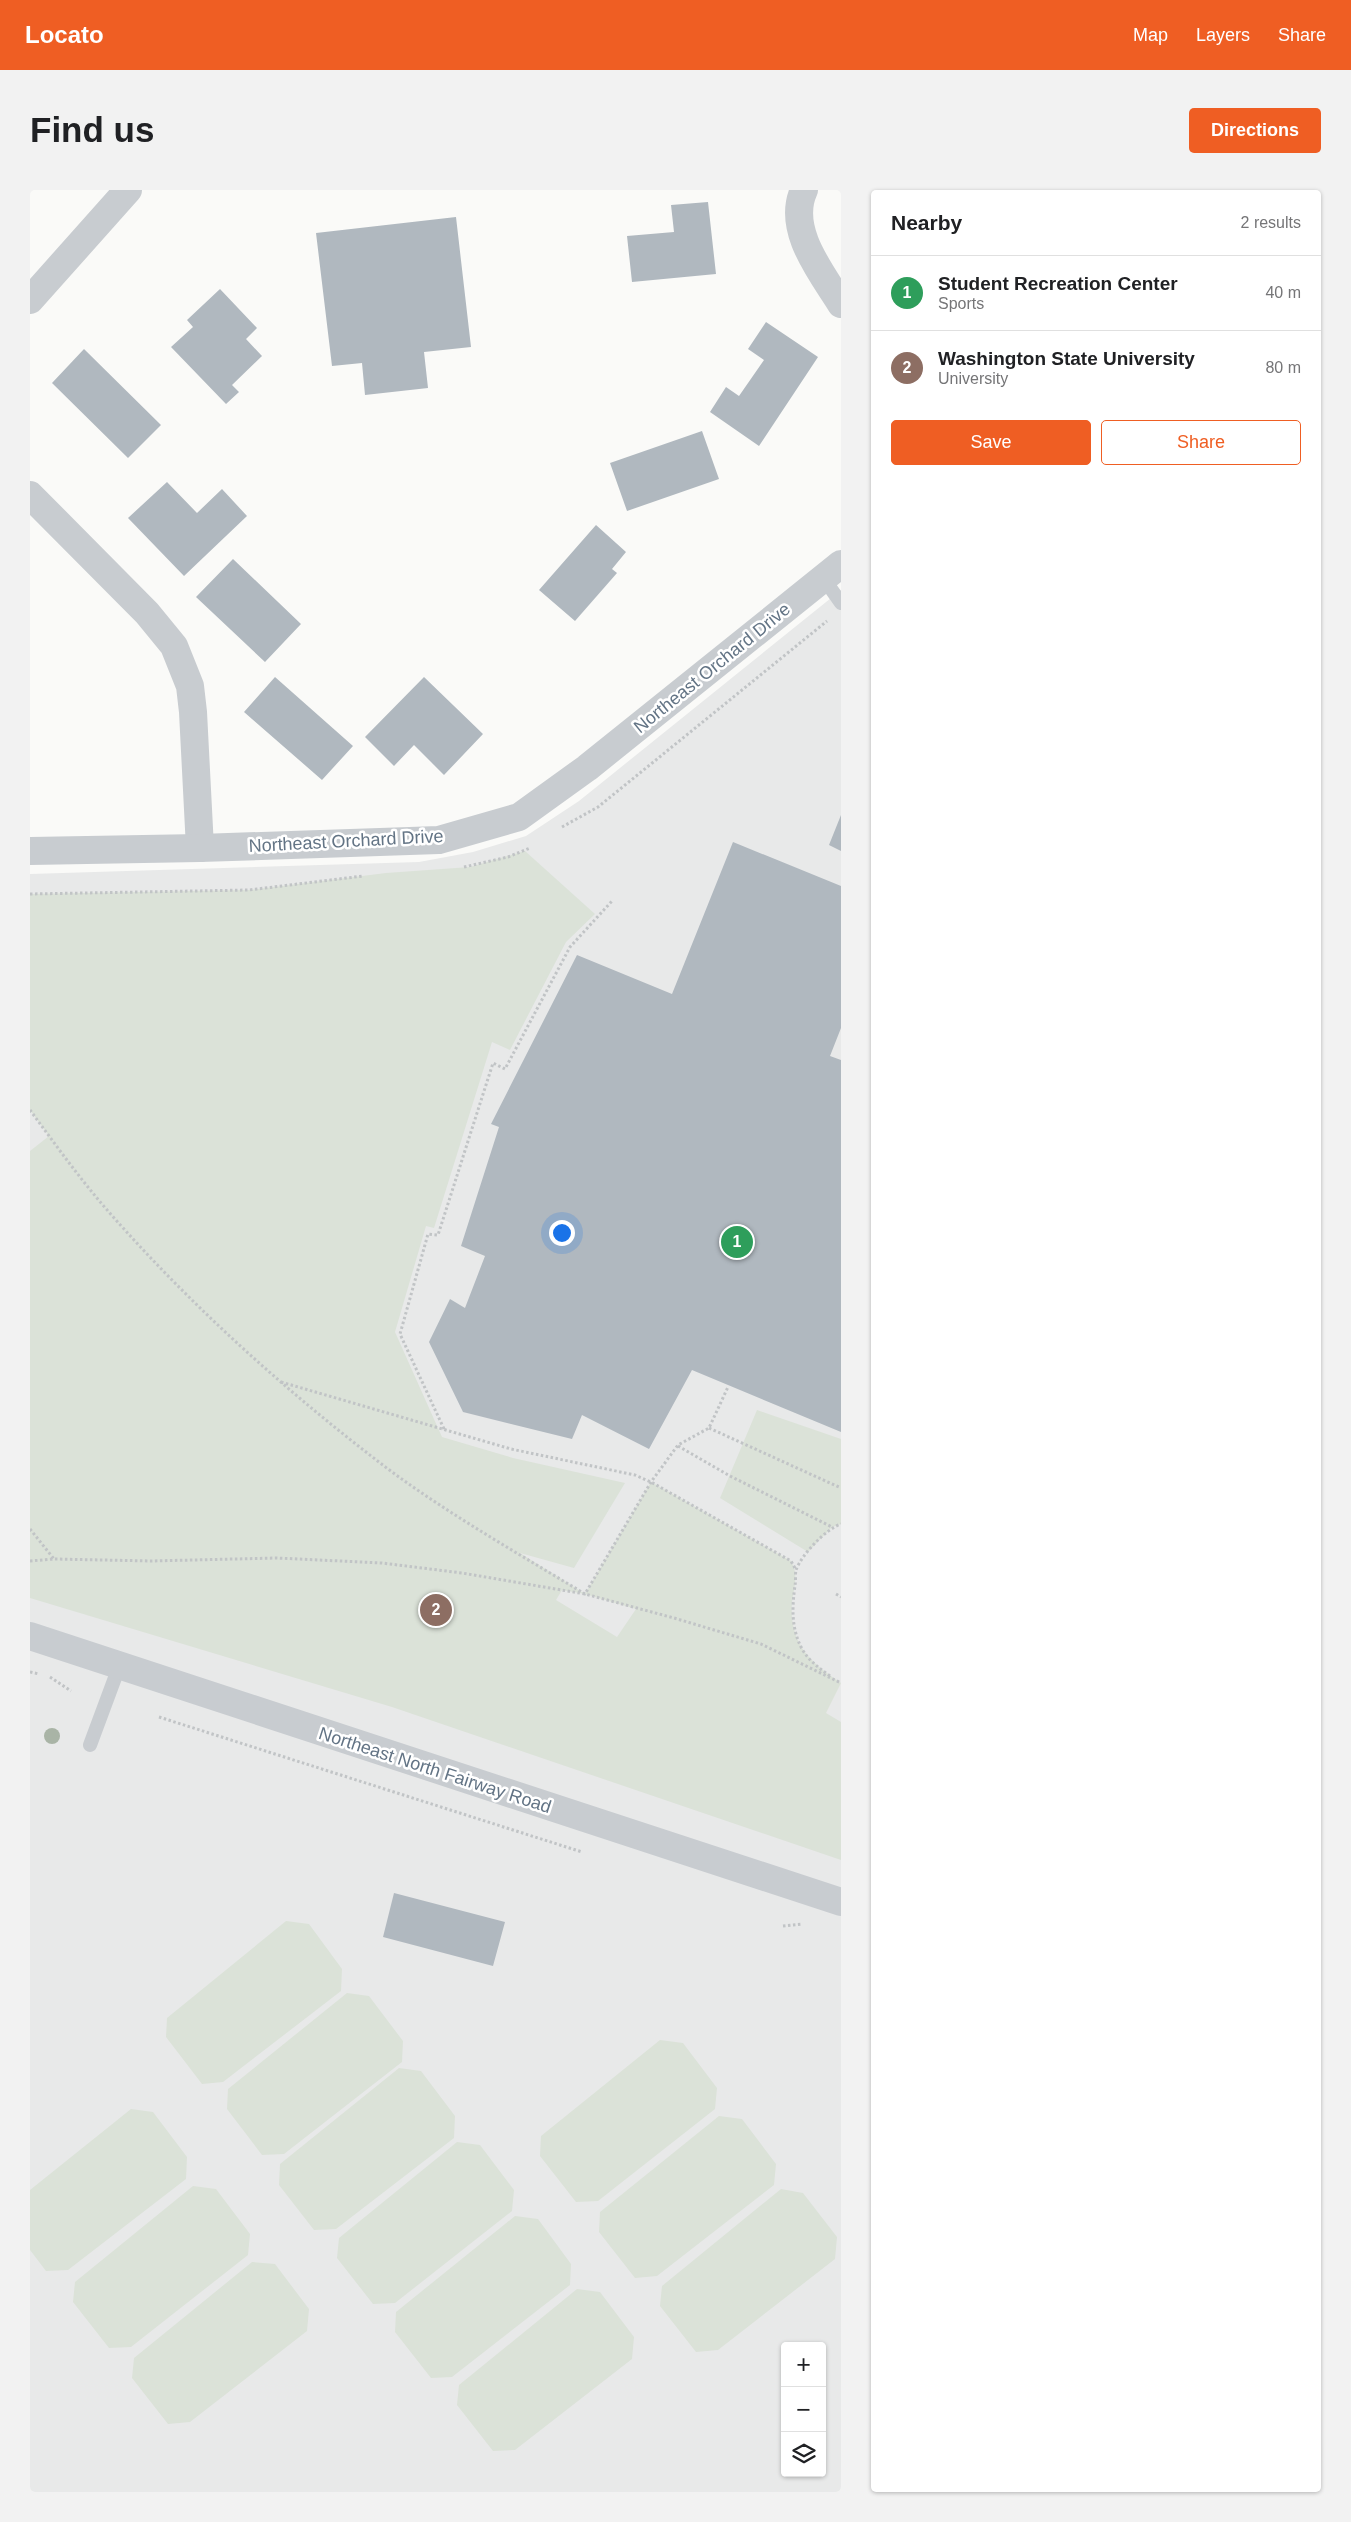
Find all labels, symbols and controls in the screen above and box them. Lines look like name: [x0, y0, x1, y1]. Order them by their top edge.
text: Locato: [25, 21, 104, 48]
text: Map: [1133, 25, 1168, 45]
text: Layers: [1196, 25, 1250, 45]
text: Share: [1278, 25, 1326, 45]
button: Directions: [1189, 108, 1321, 153]
text: Find us: [30, 110, 154, 149]
text: Nearby: [891, 211, 962, 234]
text: 2 results: [1241, 214, 1301, 231]
text: Student Recreation Center: [938, 273, 1178, 294]
text: 1: [903, 284, 911, 301]
text: 40 m: [1265, 284, 1301, 301]
text: Sports: [938, 295, 984, 312]
text: Washington State University: [938, 348, 1195, 369]
text: 2: [903, 359, 911, 376]
text: 80 m: [1265, 359, 1301, 376]
text: University: [938, 370, 1008, 387]
button: Save: [891, 420, 1091, 465]
button: Share: [1101, 420, 1301, 465]
street label: Northeast Orchard Drive: [630, 599, 794, 737]
street label: Northeast Orchard Drive: [248, 826, 444, 856]
your location: [549, 1220, 575, 1246]
pin: 1: [721, 1223, 753, 1261]
pin: 2: [420, 1591, 452, 1629]
street label: Northeast North Fairway Road: [316, 1723, 554, 1817]
map controls: [781, 2342, 826, 2477]
button: +: [781, 2342, 826, 2387]
button: −: [781, 2387, 826, 2432]
button: layers: [781, 2432, 826, 2477]

